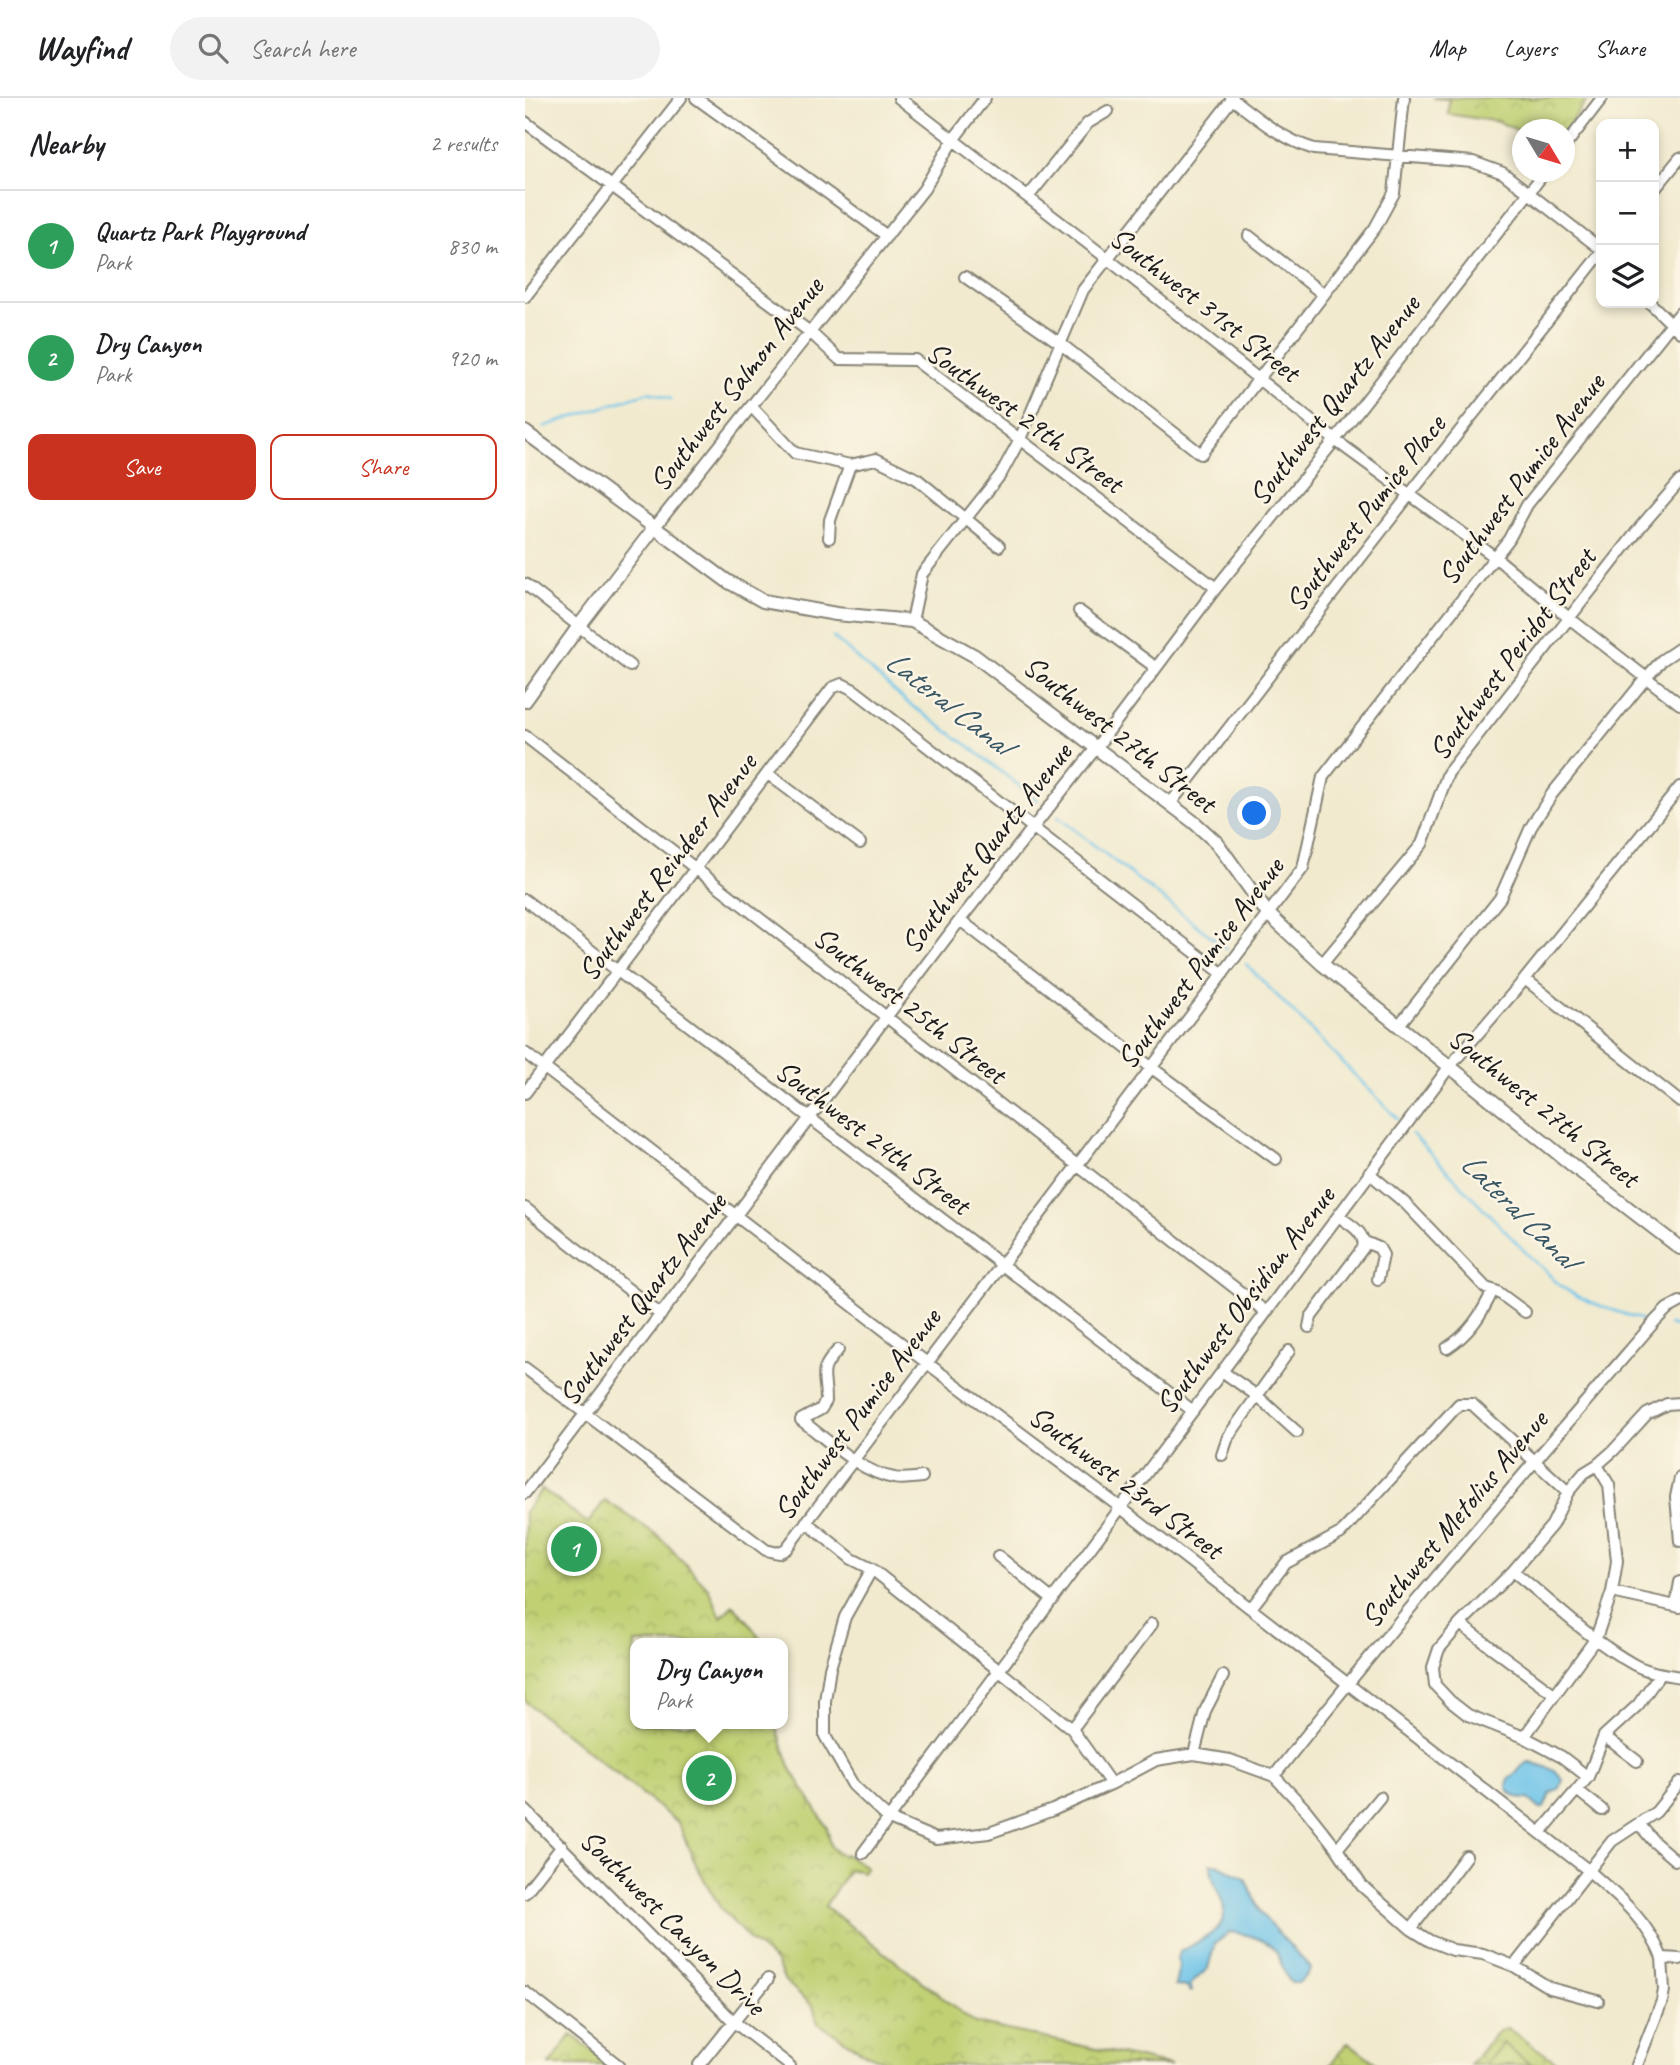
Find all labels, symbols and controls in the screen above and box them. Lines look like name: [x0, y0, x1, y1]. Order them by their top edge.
search box: [170, 17, 660, 80]
text: Wayfind: [35, 27, 128, 69]
icon: search: [194, 29, 232, 67]
text: Search here: [250, 32, 356, 65]
text: Map: [1429, 33, 1466, 63]
text: Layers: [1504, 33, 1557, 63]
text: Share: [1595, 33, 1645, 63]
north arrow: [1512, 119, 1575, 182]
map controls: [1596, 119, 1659, 308]
button: +: [1596, 119, 1659, 182]
text: Nearby: [28, 125, 104, 163]
text: 2 results: [430, 129, 497, 158]
button: −: [1596, 182, 1659, 245]
text: Quartz Park Playground: [95, 215, 305, 248]
street label: Southwest 31st Street: [1102, 218, 1310, 392]
text: 1: [46, 232, 56, 261]
text: 830 m: [448, 232, 497, 261]
button: layers: [1596, 245, 1659, 308]
text: Park: [95, 248, 131, 277]
street label: Southwest Salmon Avenue: [640, 267, 833, 499]
street label: Southwest Quartz Avenue: [1240, 285, 1429, 513]
text: Dry Canyon: [95, 327, 202, 360]
street label: Southwest 29th Street: [919, 333, 1134, 503]
text: 2: [46, 344, 56, 373]
text: 920 m: [448, 344, 497, 373]
text: Park: [95, 360, 131, 389]
street label: Southwest Pumice Avenue: [1429, 364, 1614, 592]
street label: Southwest Pumice Place: [1276, 405, 1455, 619]
button: Save: [28, 434, 256, 500]
button: Share: [270, 434, 497, 500]
street label: Southwest Peridot Street: [1420, 538, 1606, 768]
water label: Lateral Canal: [877, 640, 1027, 770]
street label: Southwest 27th Street: [1016, 647, 1227, 823]
street label: Southwest Quartz Avenue: [892, 733, 1081, 961]
street label: Southwest Reindeer Avenue: [569, 744, 766, 988]
your location: [1237, 796, 1271, 830]
street label: Southwest Pumice Avenue: [1108, 848, 1293, 1076]
street label: Southwest 25th Street: [806, 918, 1017, 1094]
street label: Southwest 27th Street: [1441, 1018, 1650, 1198]
street label: Southwest 24th Street: [768, 1051, 981, 1225]
water label: Lateral Canal: [1452, 1143, 1593, 1284]
street label: Southwest Obsidian Avenue: [1147, 1177, 1344, 1421]
street label: Southwest Quartz Avenue: [550, 1183, 736, 1413]
street label: Southwest Pumice Avenue: [765, 1299, 950, 1527]
street label: Southwest 23rd Street: [1021, 1396, 1233, 1569]
street label: Southwest Metolius Avenue: [1352, 1401, 1558, 1636]
pin: 1: [551, 1523, 597, 1575]
popup: [630, 1638, 788, 1729]
text: Dry Canyon: [656, 1653, 762, 1686]
text: Park: [656, 1686, 692, 1715]
pin: 2: [686, 1752, 732, 1804]
street label: Southwest Canyon Drive: [572, 1821, 776, 2025]

